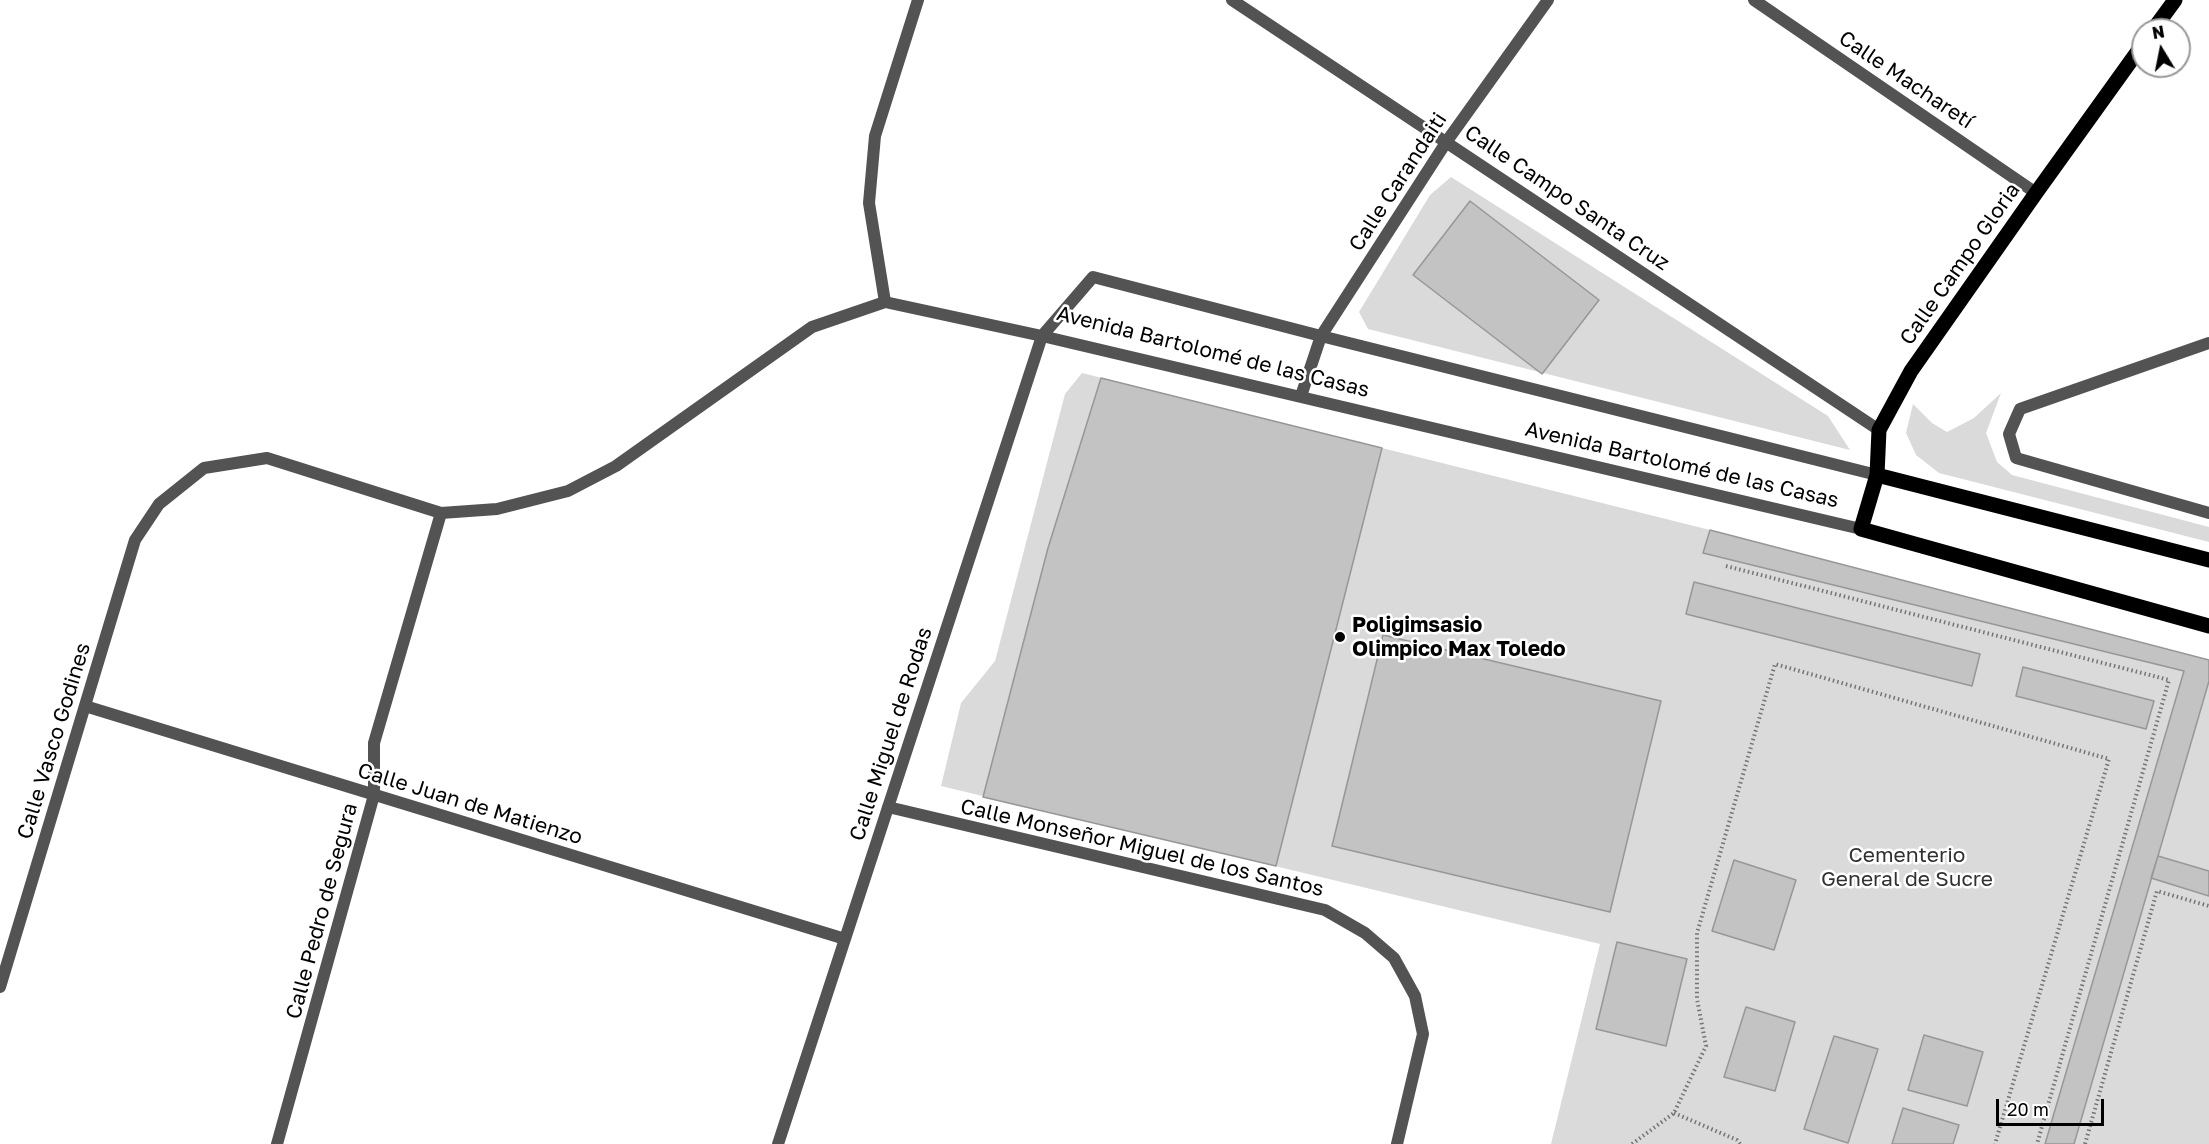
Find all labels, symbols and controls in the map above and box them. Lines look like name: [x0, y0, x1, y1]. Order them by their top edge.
north arrow: [2131, 18, 2191, 78]
text: N: [2150, 21, 2166, 43]
street label: Calle Macharetí: [1834, 26, 1978, 134]
street label: Calle Carandaiti: [1344, 108, 1452, 256]
street label: Calle Campo Santa Cruz: [1460, 120, 1674, 276]
street label: Calle Campo Gloria: [1895, 178, 2025, 350]
street label: Avenida Bartolomé de las Casas: [1054, 301, 1372, 403]
street label: Avenida Bartolomé de las Casas: [1523, 417, 1841, 513]
place label: Poligimsasio Olimpico Max Toledo: [1352, 612, 1566, 662]
street label: Calle Miguel de Rodas: [845, 624, 937, 844]
marker: Poligimsasio Olimpico Max Toledo: [1333, 630, 1347, 644]
street label: Calle Vasco Godines: [12, 640, 96, 842]
street label: Calle Juan de Matienzo: [355, 758, 585, 850]
street label: Calle Monseñor Miguel de los Santos: [958, 794, 1326, 902]
street label: Calle Pedro de Segura: [281, 800, 363, 1022]
park label: Cementerio General de Sucre: [1821, 842, 1993, 892]
scale bar: [1999, 1087, 2107, 1125]
text: 20 m: [2007, 1098, 2049, 1120]

